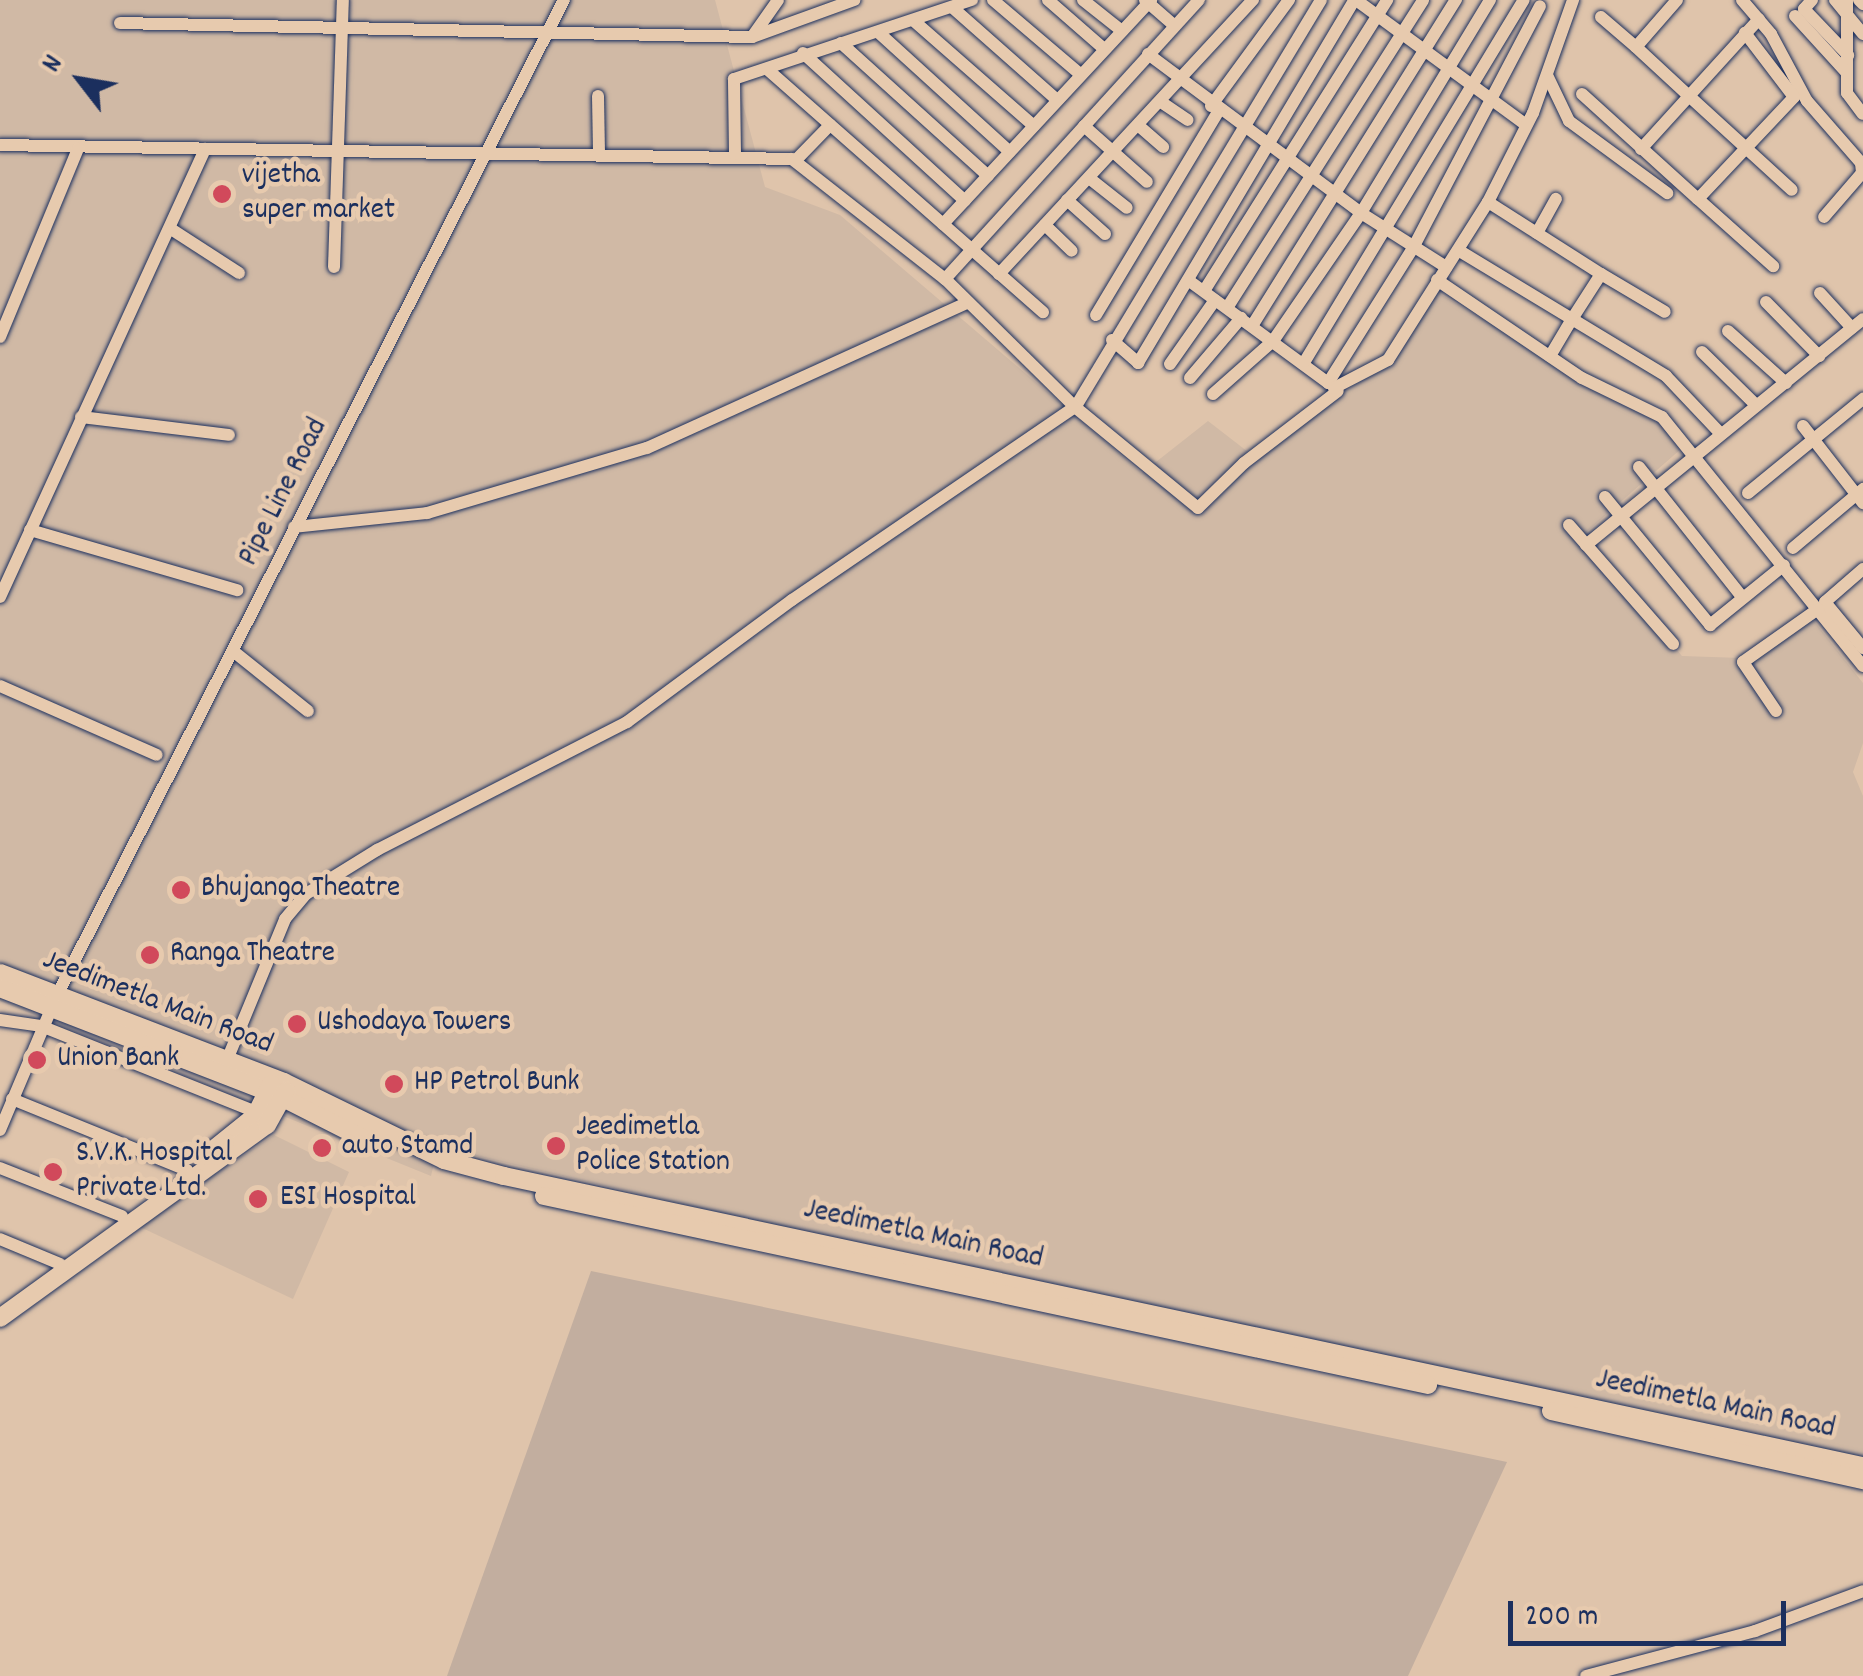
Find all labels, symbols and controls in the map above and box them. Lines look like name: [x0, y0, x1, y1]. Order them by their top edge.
north arrow: [30, 30, 130, 130]
text: N: [34, 48, 75, 81]
place label: vijetha super market: [242, 159, 395, 230]
marker: vijetha super market: [211, 183, 233, 205]
street label: Pipe Line Road: [232, 413, 338, 573]
place label: Bhujanga Theatre: [201, 872, 400, 908]
marker: Bhujanga Theatre: [170, 879, 192, 901]
place label: Ranga Theatre: [170, 937, 335, 973]
street label: Jeedimetla Main Road: [37, 944, 277, 1064]
marker: Ranga Theatre: [139, 944, 161, 966]
place label: Ushodaya Towers: [317, 1006, 511, 1042]
marker: Ushodaya Towers: [286, 1013, 308, 1035]
place label: Union Bank: [57, 1042, 179, 1078]
marker: Union Bank: [26, 1049, 48, 1071]
place label: HP Petrol Bunk: [414, 1066, 580, 1102]
marker: HP Petrol Bunk: [383, 1073, 405, 1095]
place label: Jeedimetla Police Station: [576, 1111, 730, 1182]
place label: auto Stamd: [342, 1130, 473, 1166]
marker: Jeedimetla Police Station: [545, 1135, 567, 1157]
place label: S.V.K. Hospital Private Ltd.: [76, 1137, 232, 1208]
marker: auto Stamd: [311, 1137, 333, 1159]
marker: S.V.K. Hospital Private Ltd.: [40, 1159, 66, 1185]
place label: ESI Hospital: [280, 1181, 416, 1217]
marker: ESI Hospital: [245, 1186, 271, 1212]
street label: Jeedimetla Main Road: [800, 1193, 1046, 1279]
street label: Jeedimetla Main Road: [1592, 1363, 1838, 1449]
scale bar: [1513, 1581, 1790, 1643]
text: 200 m: [1525, 1597, 1598, 1640]

